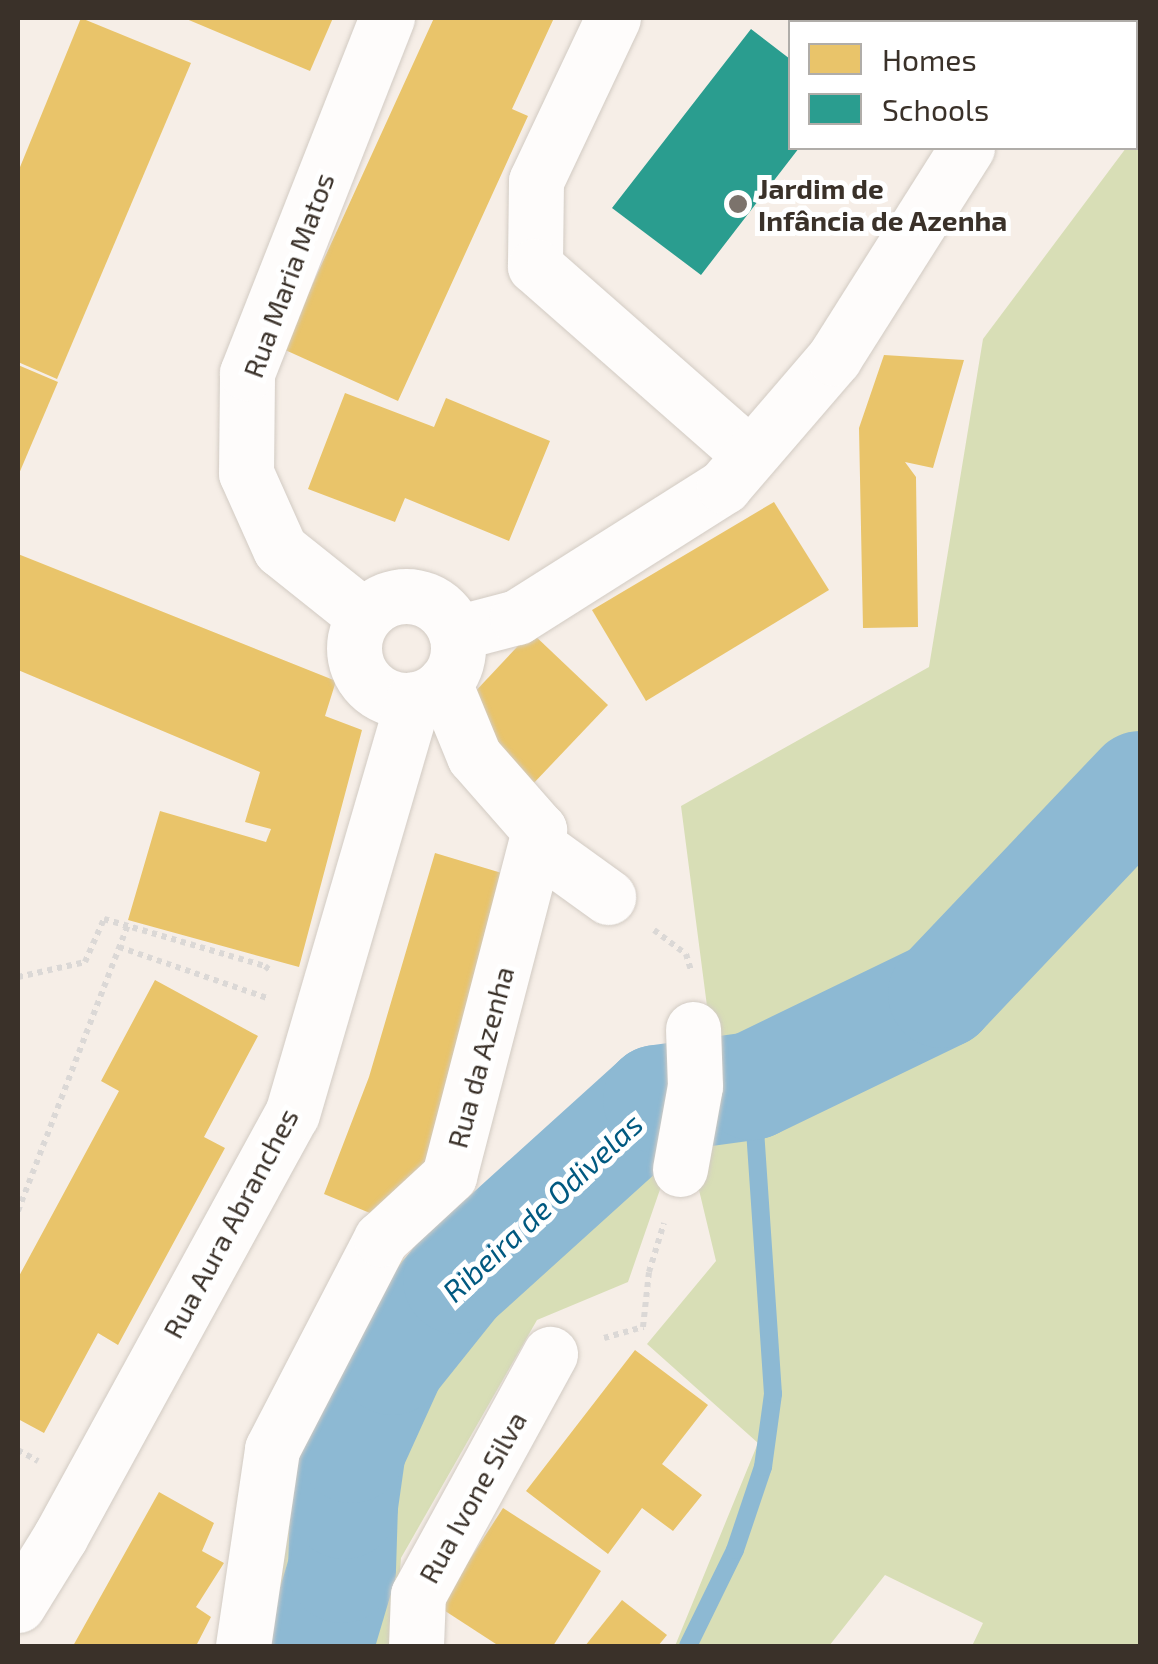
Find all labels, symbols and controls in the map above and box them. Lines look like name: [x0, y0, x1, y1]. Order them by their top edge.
legend: [788, 20, 1138, 150]
text: Homes: [882, 41, 977, 77]
text: Schools: [882, 91, 989, 127]
street label: Rua Maria Matos: [235, 168, 341, 382]
place label: Jardim de Infância de Azenha: [758, 171, 1008, 237]
marker: Jardim de Infância de Azenha: [727, 193, 749, 215]
street label: Rua da Azenha: [440, 962, 520, 1152]
street label: Rua Aura Abranches: [155, 1102, 305, 1344]
water label: Ribeira de Odivelas: [435, 1105, 649, 1309]
street label: Rua Ivone Silva: [411, 1405, 533, 1589]

